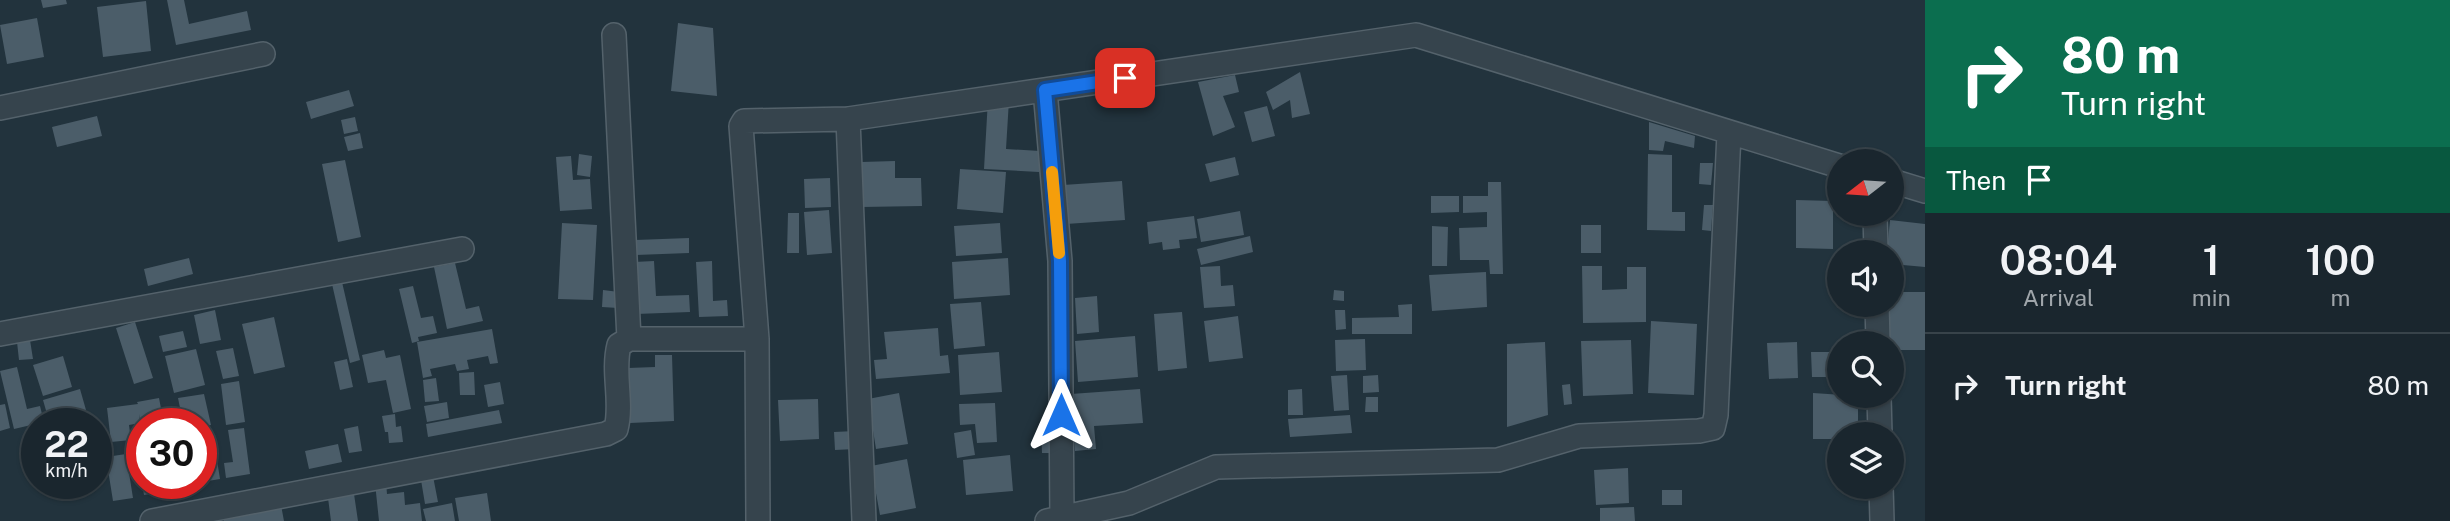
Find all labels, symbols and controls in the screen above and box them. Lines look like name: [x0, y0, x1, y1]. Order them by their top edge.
text: 80 m: [2061, 26, 2180, 84]
icon: right: [1946, 28, 2037, 119]
pin: [1095, 48, 1155, 108]
icon: arrive: [1106, 59, 1144, 97]
text: Turn right: [2061, 85, 2206, 122]
north arrow: [1827, 149, 1904, 226]
map controls: [1827, 149, 1904, 499]
icon: arrive: [2020, 161, 2058, 199]
text: Then: [1946, 165, 2006, 196]
text: 08:04: [1999, 235, 2117, 284]
text: 1: [2202, 235, 2220, 284]
text: 100: [2305, 235, 2376, 284]
button: sound: [1827, 240, 1904, 317]
text: Arrival: [2023, 284, 2094, 311]
text: min: [2192, 284, 2231, 311]
text: m: [2330, 284, 2350, 311]
button: search: [1827, 331, 1904, 408]
icon: right: [1946, 367, 1984, 405]
text: Turn right: [2005, 370, 2127, 401]
text: 80 m: [2368, 370, 2429, 401]
position arrow: [1024, 378, 1098, 452]
speed limit sign: 30: [126, 408, 217, 499]
button: layers: [1827, 422, 1904, 499]
text: 22: [44, 424, 89, 465]
text: km/h: [45, 460, 88, 481]

